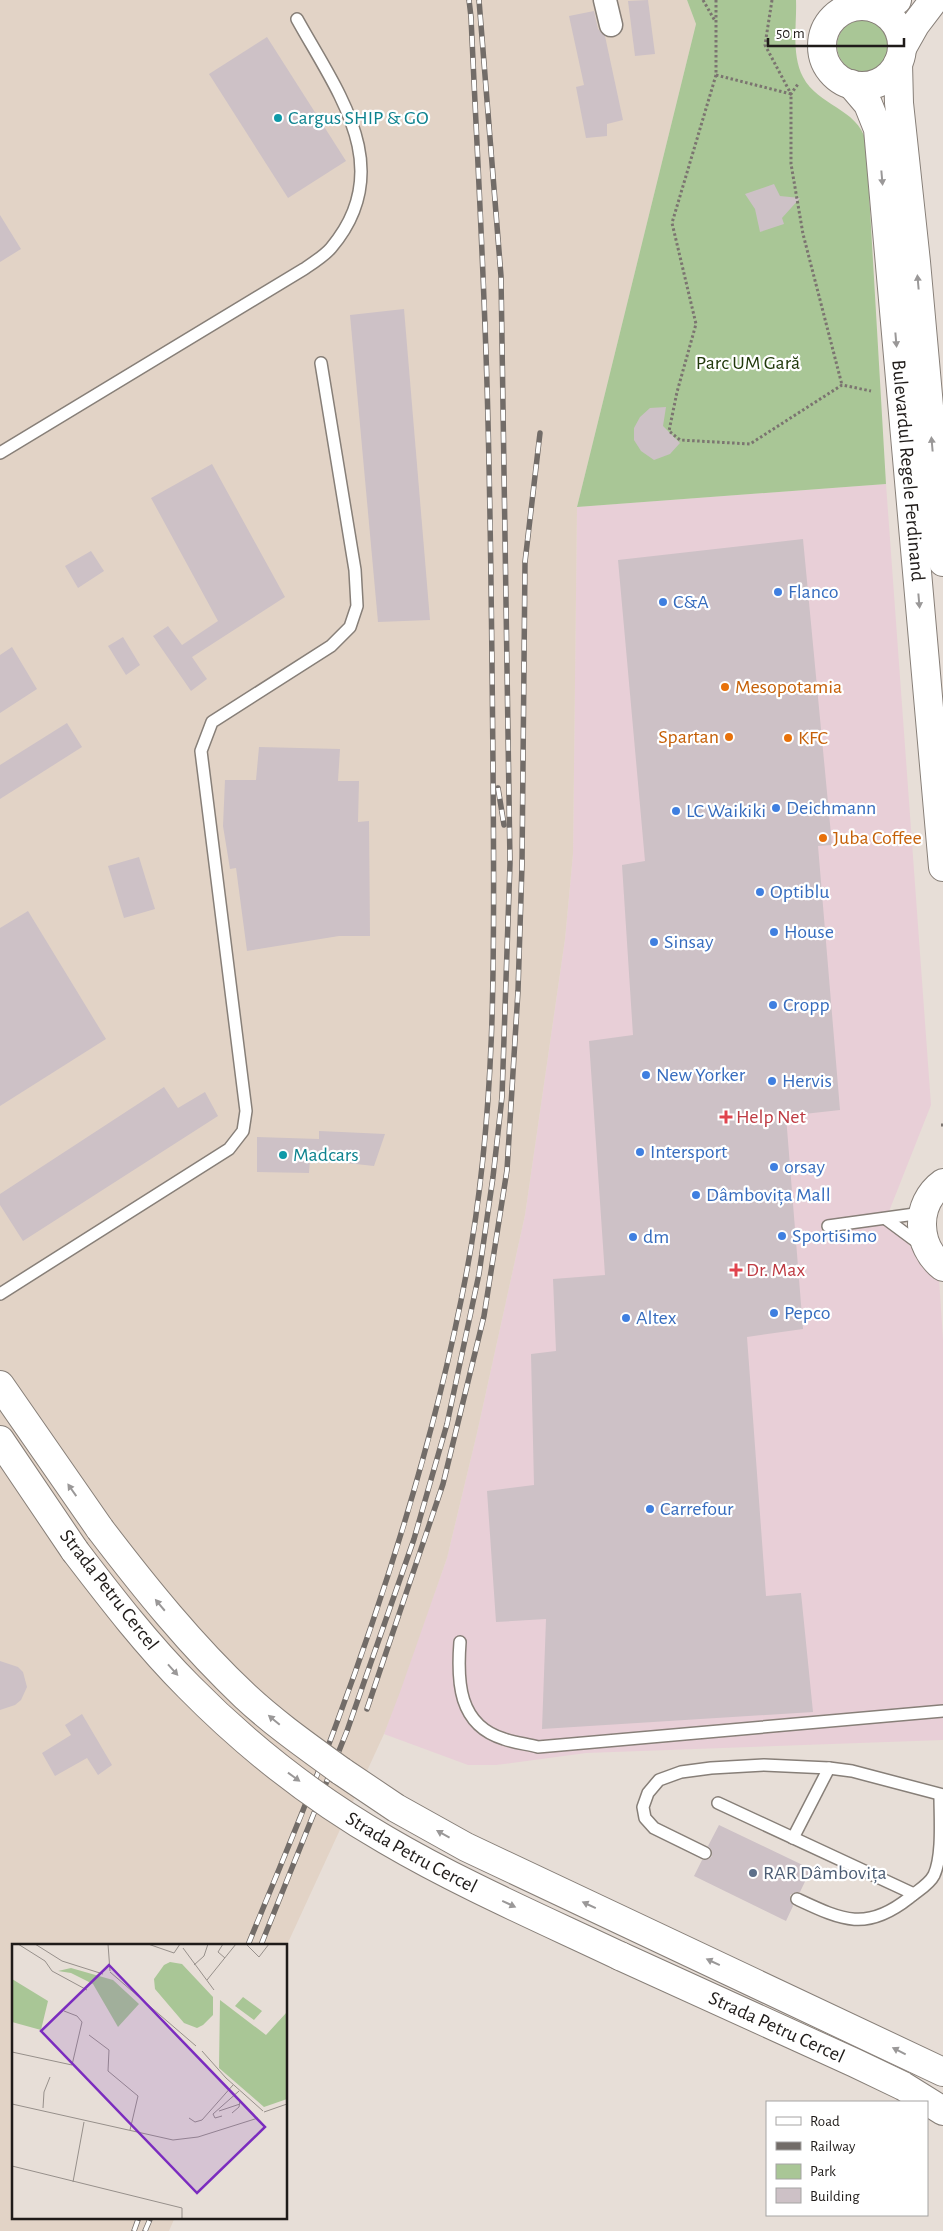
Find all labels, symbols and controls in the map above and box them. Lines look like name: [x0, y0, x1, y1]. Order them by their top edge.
scale bar: [768, 15, 904, 47]
text: 50 m: [776, 26, 805, 41]
place label: Cargus SHIP & GO: [288, 108, 429, 128]
marker: Cargus SHIP & GO: [272, 112, 284, 124]
one-way arrow: [878, 170, 886, 186]
one-way arrow: [914, 273, 922, 289]
one-way arrow: [892, 332, 900, 348]
park label: Parc UM Gară: [696, 353, 800, 373]
street label: Bulevardul Regele Ferdinand: [888, 359, 928, 582]
one-way arrow: [928, 435, 936, 451]
place label: Flanco: [788, 582, 838, 602]
marker: Flanco: [772, 586, 784, 598]
place label: C&A: [673, 592, 709, 612]
one-way arrow: [915, 593, 923, 609]
marker: C&A: [657, 596, 669, 608]
place label: Mesopotamia: [735, 677, 842, 697]
marker: Mesopotamia: [719, 681, 731, 693]
place label: Spartan: [658, 727, 719, 747]
place label: KFC: [798, 728, 828, 748]
marker: Spartan: [723, 731, 735, 743]
marker: KFC: [782, 732, 794, 744]
place label: Deichmann: [786, 798, 876, 818]
place label: LC Waikiki: [686, 801, 766, 821]
marker: Deichmann: [770, 802, 782, 814]
marker: LC Waikiki: [670, 805, 682, 817]
place label: Juba Coffee: [833, 828, 922, 848]
marker: Juba Coffee: [817, 832, 829, 844]
place label: Optiblu: [770, 882, 830, 902]
marker: Optiblu: [754, 886, 766, 898]
place label: House: [784, 922, 834, 942]
marker: House: [768, 926, 780, 938]
place label: Sinsay: [664, 932, 714, 952]
marker: Sinsay: [648, 936, 660, 948]
place label: Cropp: [783, 995, 830, 1015]
marker: Cropp: [767, 999, 779, 1011]
place label: New Yorker: [656, 1065, 746, 1085]
marker: New Yorker: [640, 1069, 652, 1081]
place label: Hervis: [782, 1071, 832, 1091]
marker: Hervis: [766, 1075, 778, 1087]
place label: Help Net: [736, 1107, 806, 1127]
marker: Help Net: [720, 1111, 732, 1123]
place label: Intersport: [650, 1142, 728, 1162]
place label: Madcars: [293, 1145, 359, 1165]
marker: Intersport: [634, 1146, 646, 1158]
marker: Madcars: [277, 1149, 289, 1161]
place label: orsay: [784, 1157, 825, 1177]
marker: orsay: [768, 1161, 780, 1173]
place label: Dâmbovița Mall: [706, 1185, 831, 1206]
marker: Dâmbovița Mall: [690, 1189, 702, 1201]
place label: Sportisimo: [792, 1226, 877, 1246]
place label: dm: [643, 1227, 669, 1247]
marker: Sportisimo: [776, 1230, 788, 1242]
marker: dm: [627, 1231, 639, 1243]
place label: Dr. Max: [746, 1260, 805, 1280]
marker: Dr. Max: [730, 1264, 742, 1276]
place label: Pepco: [784, 1303, 830, 1323]
marker: Pepco: [768, 1307, 780, 1319]
place label: Altex: [636, 1308, 677, 1328]
marker: Altex: [620, 1312, 632, 1324]
one-way arrow: [67, 1483, 77, 1496]
place label: Carrefour: [660, 1499, 734, 1519]
marker: Carrefour: [644, 1503, 656, 1515]
street label: Strada Petru Cercel: [56, 1526, 162, 1654]
one-way arrow: [154, 1600, 166, 1612]
one-way arrow: [167, 1663, 178, 1676]
one-way arrow: [268, 1715, 281, 1726]
one-way arrow: [287, 1772, 300, 1783]
street label: Strada Petru Cercel: [342, 1808, 480, 1897]
one-way arrow: [436, 1829, 450, 1838]
place label: RAR Dâmbovița: [763, 1863, 887, 1884]
marker: RAR Dâmbovița: [747, 1867, 759, 1879]
one-way arrow: [502, 1900, 516, 1908]
one-way arrow: [582, 1901, 596, 1909]
inset map: [12, 1944, 288, 2218]
one-way arrow: [706, 1958, 720, 1966]
street label: Strada Petru Cercel: [705, 1988, 848, 2067]
one-way arrow: [892, 2047, 906, 2055]
legend: [766, 2101, 928, 2216]
text: Road: [810, 2114, 840, 2129]
text: Railway: [810, 2139, 856, 2154]
text: Park: [810, 2164, 836, 2179]
text: Building: [810, 2189, 860, 2204]

